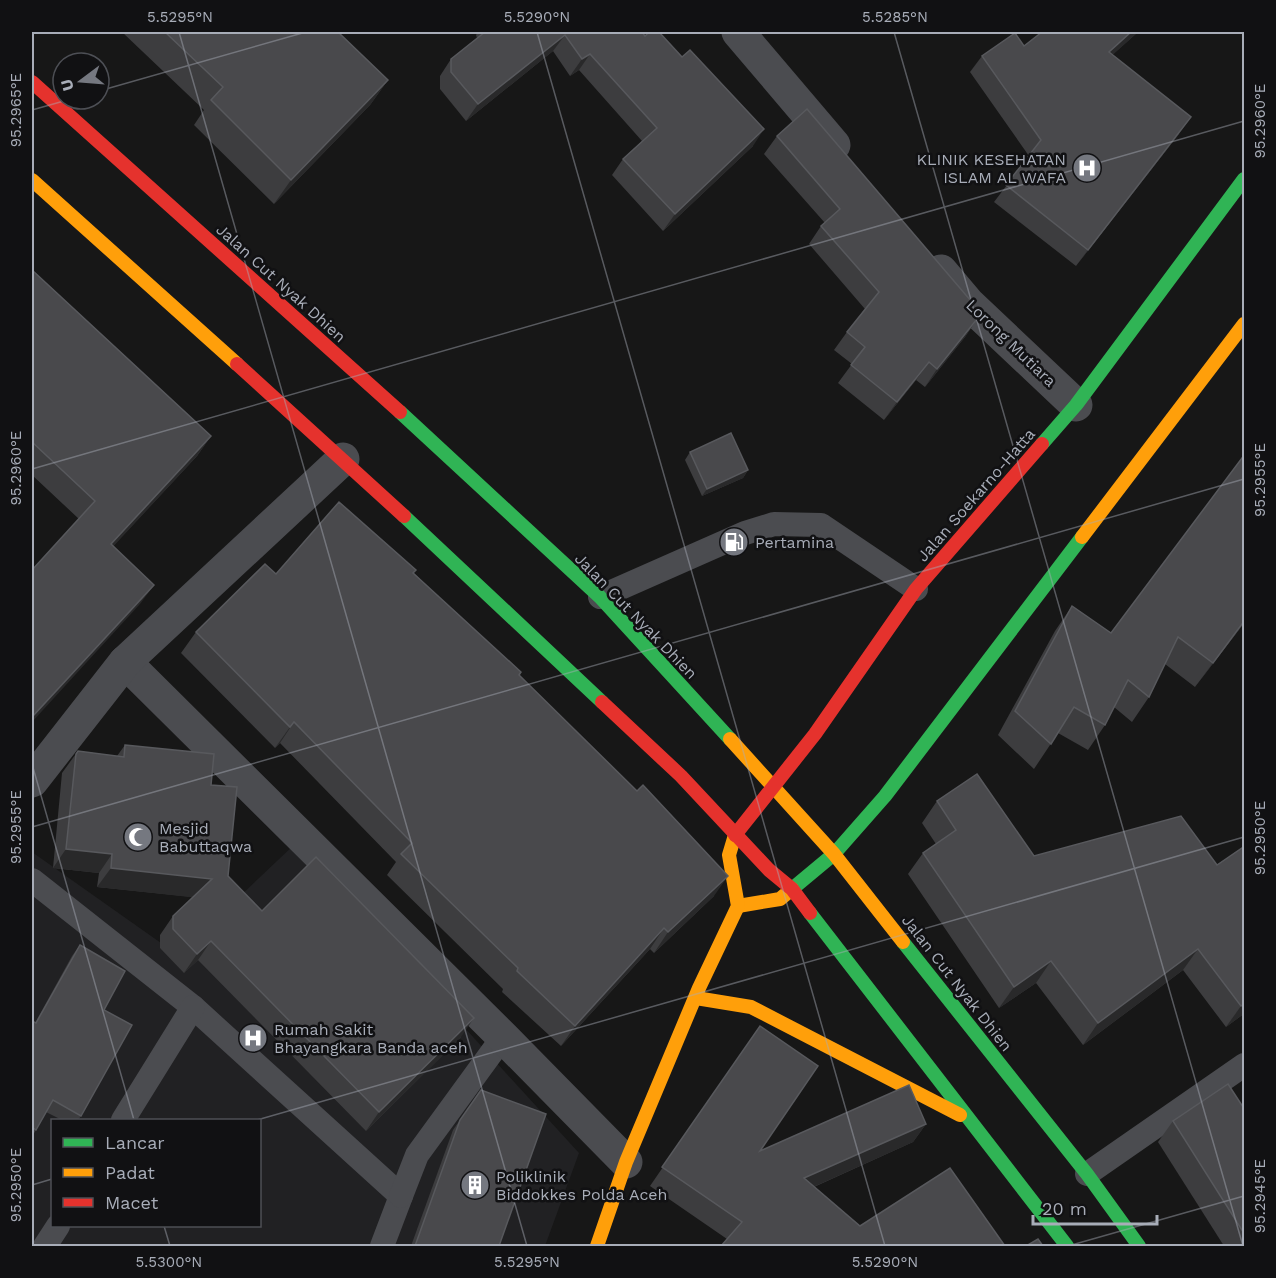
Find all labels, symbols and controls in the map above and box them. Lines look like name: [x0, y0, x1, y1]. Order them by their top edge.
text: 5.5295°N: [147, 8, 213, 26]
text: 5.5290°N: [504, 8, 570, 26]
text: 5.5285°N: [862, 8, 928, 26]
north arrow: [51, 51, 111, 111]
text: 95.2965°E: [7, 73, 25, 147]
text: U: [56, 77, 78, 93]
text: 95.2960°E: [1251, 84, 1269, 158]
place label: KLINIK KESEHATAN ISLAM AL WAFA: [916, 150, 1066, 187]
hospital icon: KLINIK KESEHATAN ISLAM AL WAFA: [1071, 152, 1103, 184]
street label: Jalan Cut Nyak Dhien: [212, 220, 350, 346]
street label: Lorong Mutiara: [962, 295, 1060, 391]
street label: Jalan Soekarno-Hatta: [913, 425, 1039, 565]
text: 95.2960°E: [7, 431, 25, 505]
text: 95.2955°E: [1251, 443, 1269, 517]
fuel station icon: Pertamina: [718, 526, 750, 558]
place label: Pertamina: [755, 533, 834, 552]
street label: Jalan Cut Nyak Dhien: [571, 549, 701, 683]
text: 95.2955°E: [7, 790, 25, 864]
text: 95.2950°E: [1251, 801, 1269, 875]
place label: Mesjid Babuttaqwa: [159, 819, 252, 856]
mosque icon: Mesjid Babuttaqwa: [122, 821, 154, 853]
street label: Jalan Cut Nyak Dhien: [898, 911, 1016, 1055]
place label: Rumah Sakit Bhayangkara Banda aceh: [274, 1020, 468, 1057]
hospital icon: Rumah Sakit Bhayangkara Banda aceh: [237, 1022, 269, 1054]
legend: [51, 1119, 261, 1227]
text: Lancar: [105, 1132, 165, 1153]
text: 95.2950°E: [7, 1148, 25, 1222]
text: 95.2945°E: [1251, 1159, 1269, 1233]
text: Padat: [105, 1162, 155, 1183]
place label: Poliklinik Biddokkes Polda Aceh: [496, 1167, 668, 1204]
building icon: Poliklinik Biddokkes Polda Aceh: [459, 1169, 491, 1201]
scale bar: [1033, 1188, 1158, 1226]
text: Macet: [105, 1192, 159, 1213]
text: 20 m: [1042, 1198, 1087, 1219]
text: 5.5300°N: [136, 1253, 202, 1271]
text: 5.5295°N: [494, 1253, 560, 1271]
text: 5.5290°N: [852, 1253, 918, 1271]

